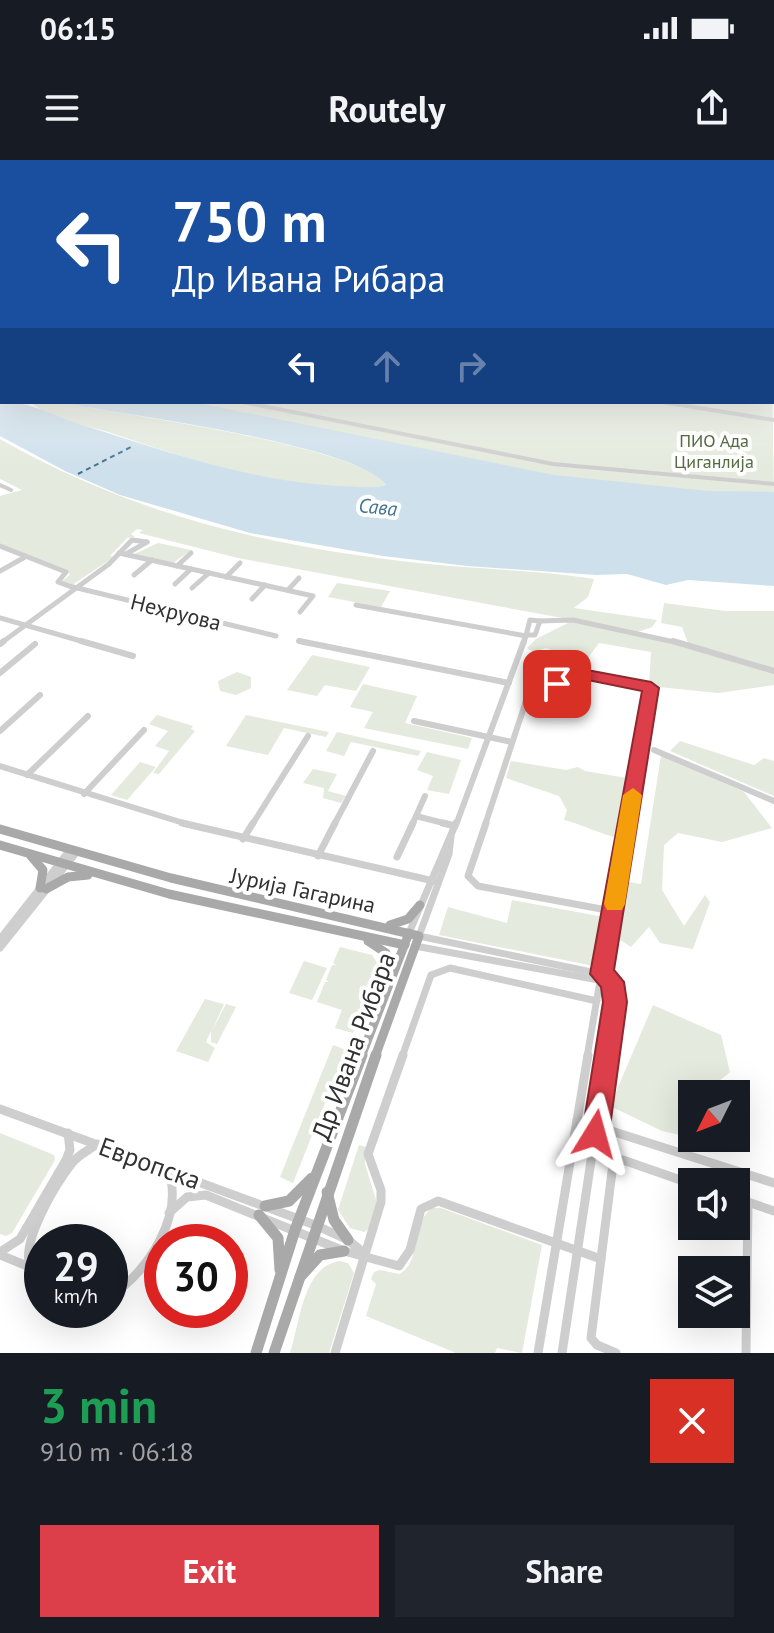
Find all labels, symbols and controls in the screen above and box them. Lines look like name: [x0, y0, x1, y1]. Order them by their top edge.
text: 06:15: [40, 9, 116, 48]
text: Routely: [328, 85, 446, 132]
icon: menu: [40, 86, 84, 130]
icon: share: [690, 86, 734, 130]
text: 750 m: [172, 185, 327, 257]
icon: left: [40, 192, 144, 296]
text: Др Ивана Рибара: [172, 255, 445, 302]
icon: left: [281, 344, 325, 388]
icon: ahead: [365, 344, 409, 388]
icon: right: [449, 344, 493, 388]
park label: ПИО Ада Циганлија: [674, 429, 754, 473]
water label: Сава: [357, 492, 399, 522]
street label: Нехруова: [128, 587, 224, 637]
pin: [523, 650, 591, 718]
icon: arrive: [535, 662, 579, 706]
street label: Јурија Гагарина: [227, 861, 378, 919]
street label: Др Ивана Рибара: [304, 948, 402, 1144]
north arrow: [678, 1080, 750, 1152]
map controls: [678, 1080, 750, 1328]
position arrow: [553, 1092, 637, 1176]
street label: Европска: [95, 1129, 205, 1197]
button: sound: [678, 1168, 750, 1240]
speed limit sign: 30: [144, 1224, 248, 1328]
text: 29: [53, 1240, 99, 1292]
button: layers: [678, 1256, 750, 1328]
text: km/h: [54, 1283, 98, 1309]
text: 3 min: [40, 1374, 157, 1436]
button: close: [650, 1379, 734, 1463]
text: 910 m · 06:18: [40, 1435, 194, 1468]
button: Exit: [40, 1525, 379, 1617]
button: Share: [395, 1525, 734, 1617]

